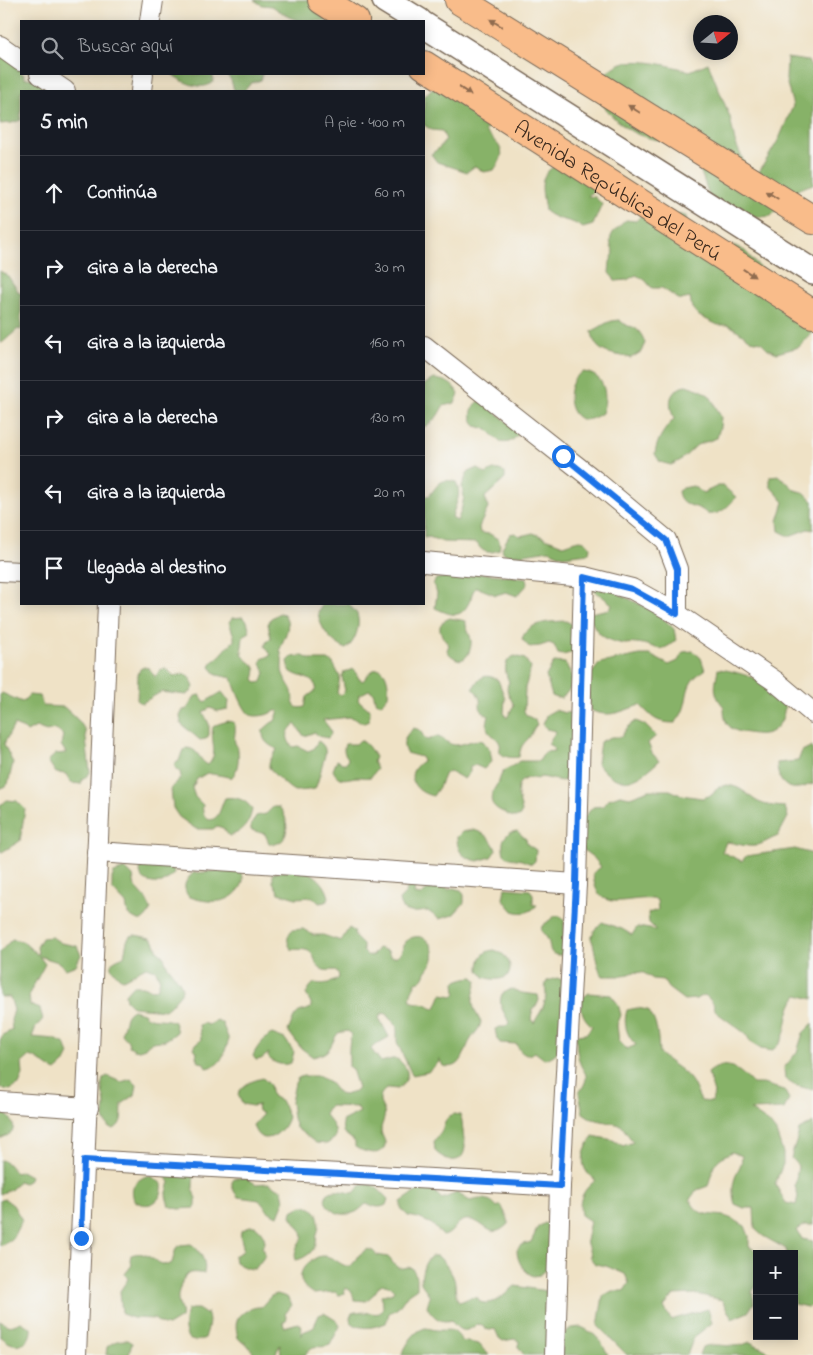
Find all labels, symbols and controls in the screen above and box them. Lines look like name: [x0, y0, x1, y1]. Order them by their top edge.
north arrow: [693, 15, 738, 60]
one-way arrow: [489, 18, 502, 27]
search box: [20, 20, 425, 75]
icon: search: [38, 34, 66, 62]
text: Buscar aquí: [78, 34, 173, 61]
one-way arrow: [458, 87, 471, 96]
one-way arrow: [627, 104, 640, 113]
text: 5 min: [40, 108, 88, 138]
text: A pie · 400 m: [324, 111, 405, 135]
street label: Avenida República del Perú: [507, 113, 727, 271]
icon: ahead: [40, 179, 68, 207]
text: Continúa: [87, 180, 157, 207]
text: 60 m: [375, 181, 405, 205]
one-way arrow: [765, 190, 778, 199]
icon: right: [40, 254, 68, 282]
text: Gira a la derecha: [87, 255, 218, 282]
text: 30 m: [375, 256, 405, 280]
one-way arrow: [742, 268, 756, 278]
icon: left: [40, 329, 68, 357]
text: Gira a la izquierda: [87, 330, 225, 357]
text: 160 m: [370, 331, 405, 355]
icon: right: [40, 404, 68, 432]
text: Gira a la derecha: [87, 405, 218, 432]
text: 130 m: [370, 406, 405, 430]
route start: [552, 445, 575, 468]
icon: left: [40, 479, 68, 507]
text: Gira a la izquierda: [87, 480, 225, 507]
text: 20 m: [374, 481, 405, 505]
icon: arrive: [40, 554, 68, 582]
text: Llegada al destino: [87, 555, 226, 582]
route end: [70, 1227, 93, 1250]
map controls: [753, 1250, 798, 1340]
button: +: [753, 1250, 798, 1295]
button: −: [753, 1295, 798, 1340]

